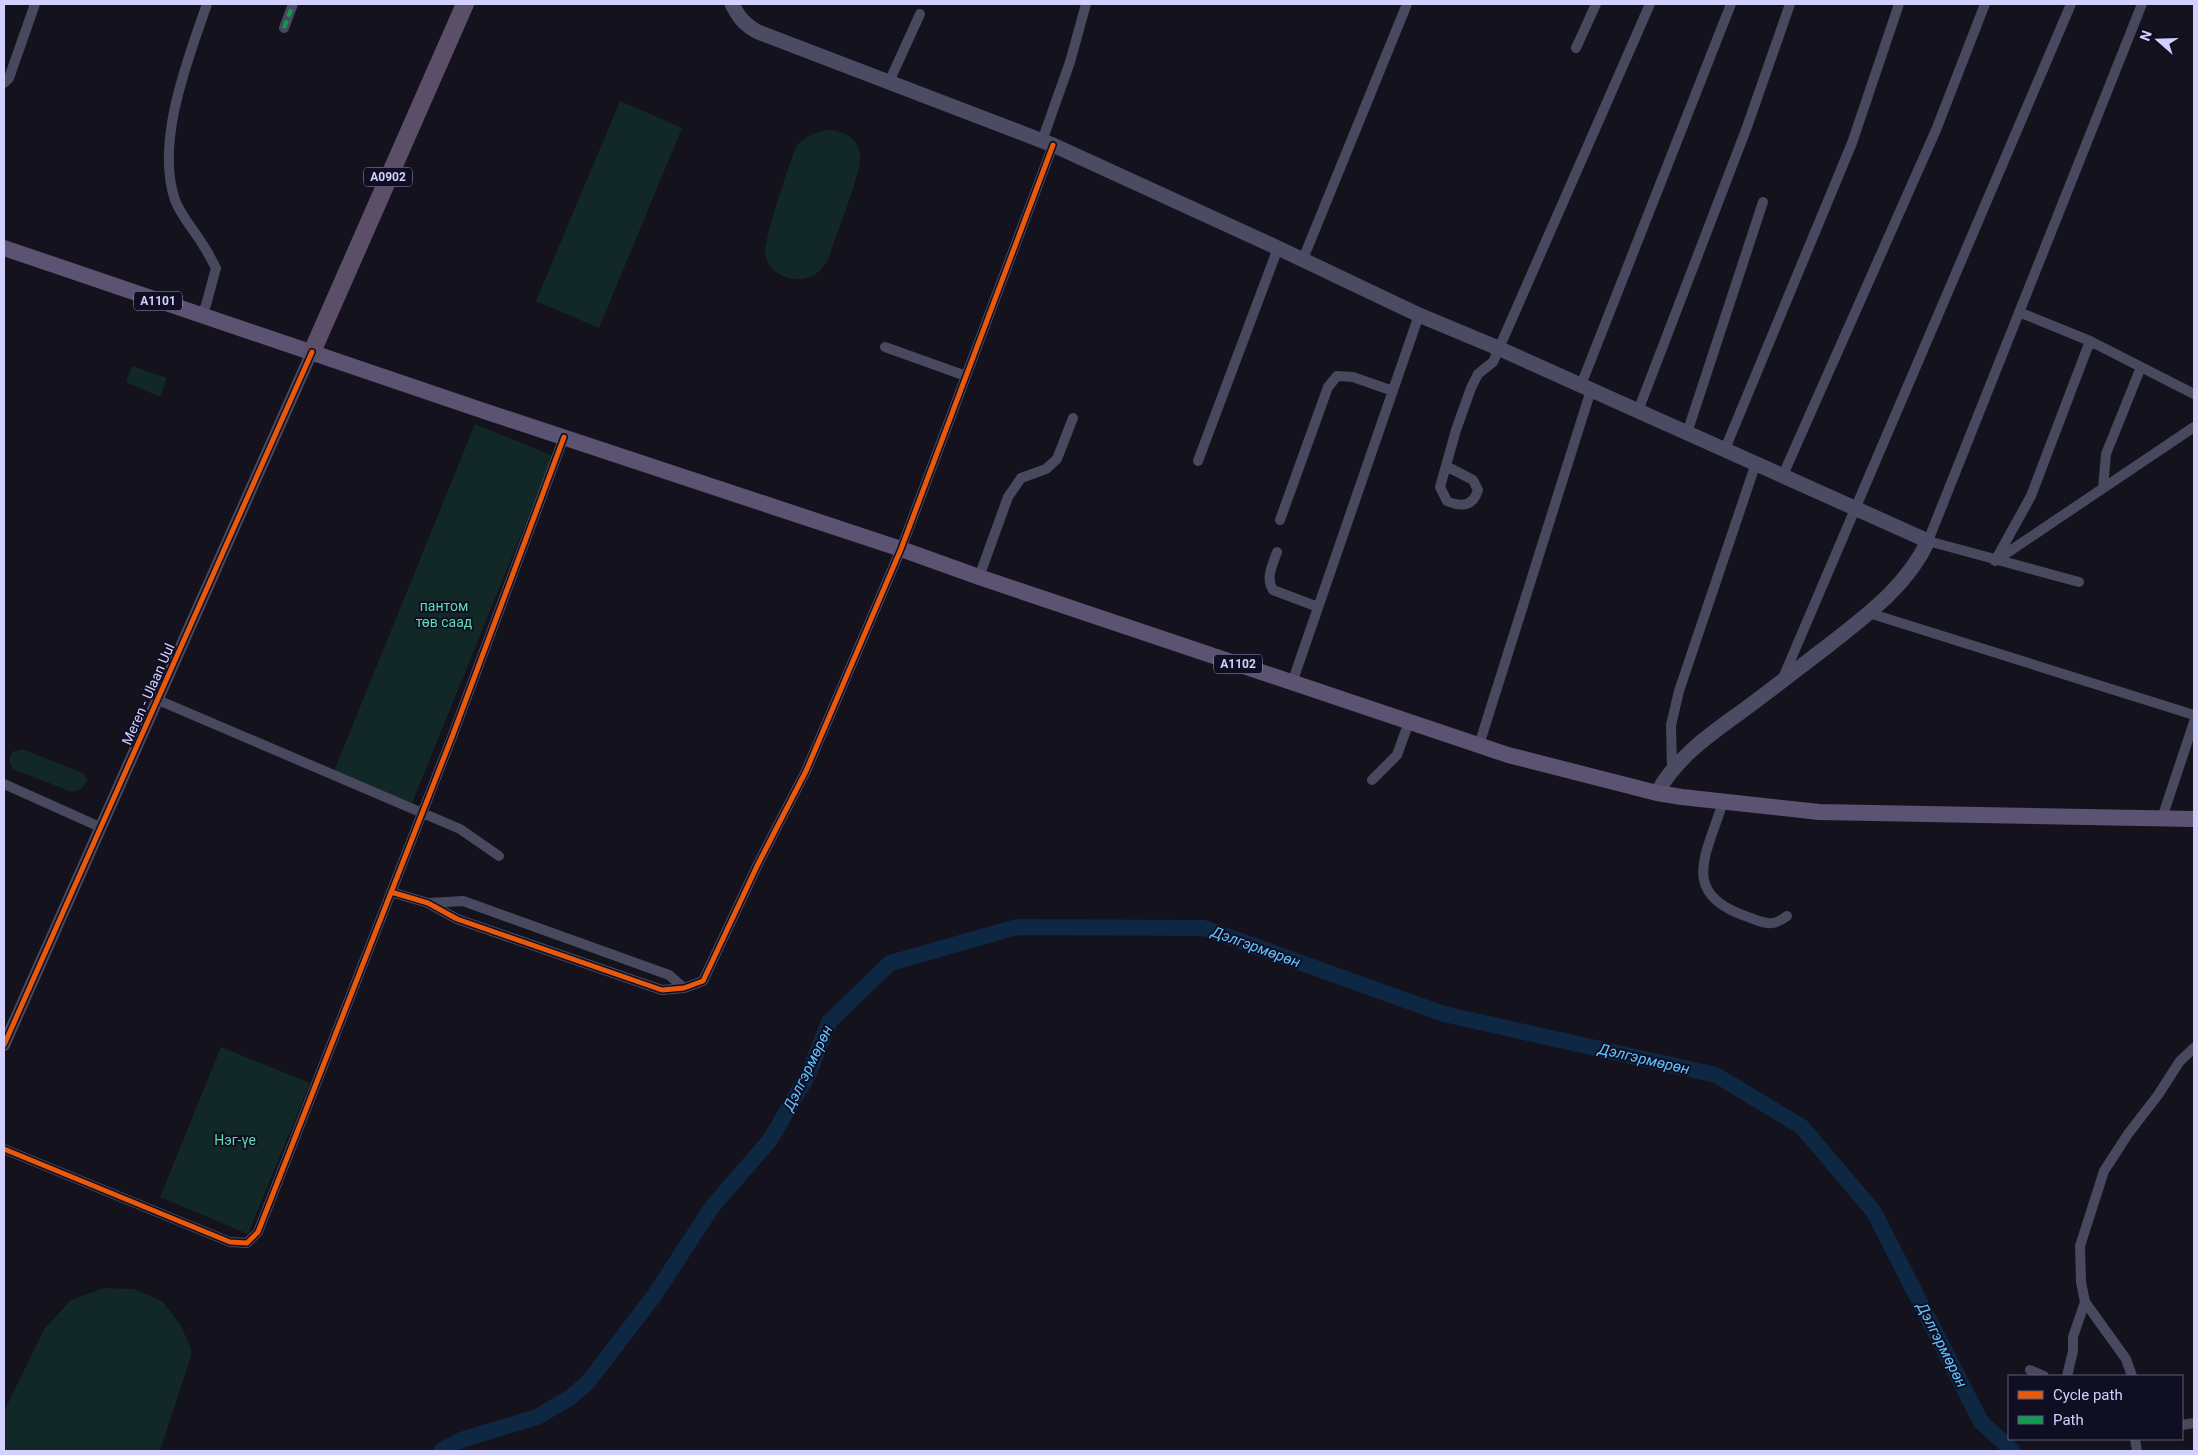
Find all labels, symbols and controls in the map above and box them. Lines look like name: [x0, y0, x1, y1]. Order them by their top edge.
north arrow: [2133, 15, 2183, 65]
text: N: [2137, 28, 2155, 43]
road number: A0902: [364, 168, 412, 186]
road number: A1101: [134, 292, 182, 310]
park label: пантом төв саад: [416, 598, 473, 630]
street label: Meren - Ulaan Uul: [118, 641, 178, 747]
road number: A1102: [1214, 654, 1262, 674]
water label: Дэлгэрмөрөн: [1208, 922, 1303, 971]
water label: Дэлгэрмөрөн: [779, 1022, 836, 1115]
water label: Дэлгэрмөрөн: [1596, 1040, 1691, 1078]
park label: Нэг-үе: [214, 1132, 256, 1148]
water label: Дэлгэрмөрөн: [1912, 1299, 1971, 1391]
legend: [2008, 1375, 2183, 1440]
text: Cycle path: [2053, 1386, 2123, 1404]
text: Path: [2053, 1411, 2084, 1429]

